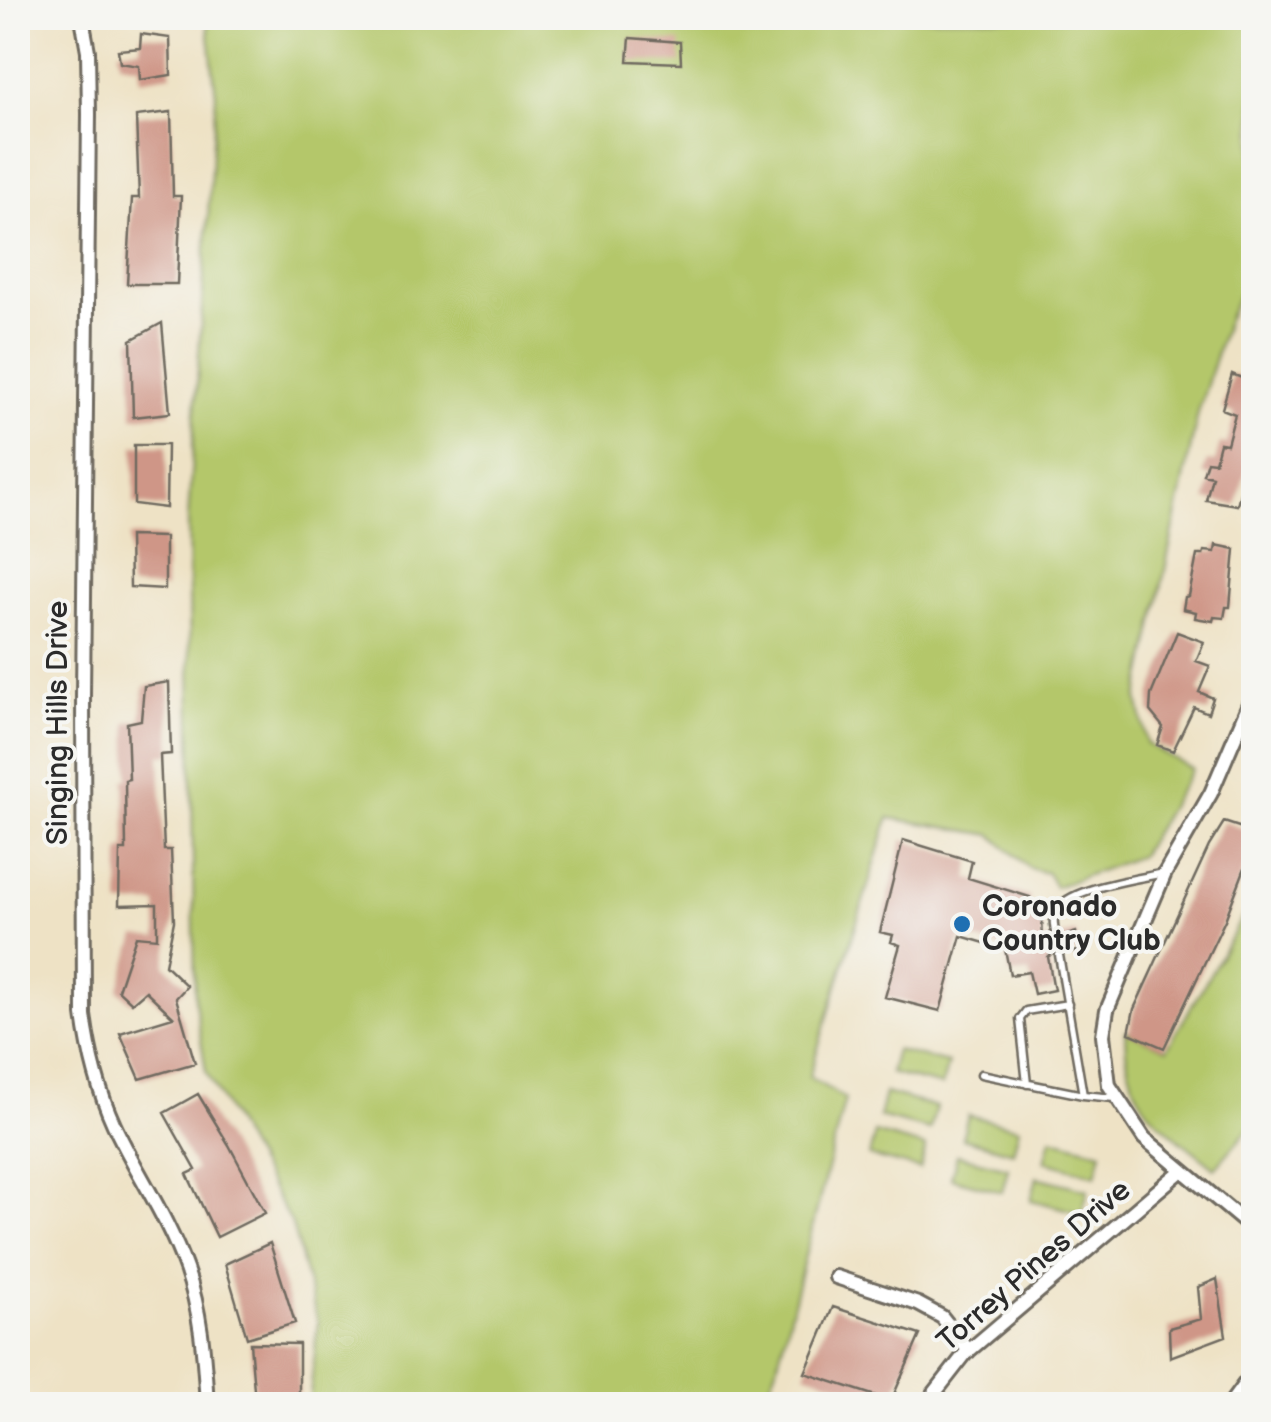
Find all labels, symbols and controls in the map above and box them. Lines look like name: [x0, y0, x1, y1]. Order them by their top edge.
street label: Singing Hills Drive: [40, 601, 76, 845]
place label: Coronado Country Club: [982, 889, 1161, 959]
marker: Coronado Country Club: [951, 913, 973, 935]
street label: Torrey Pines Drive: [930, 1172, 1138, 1360]

